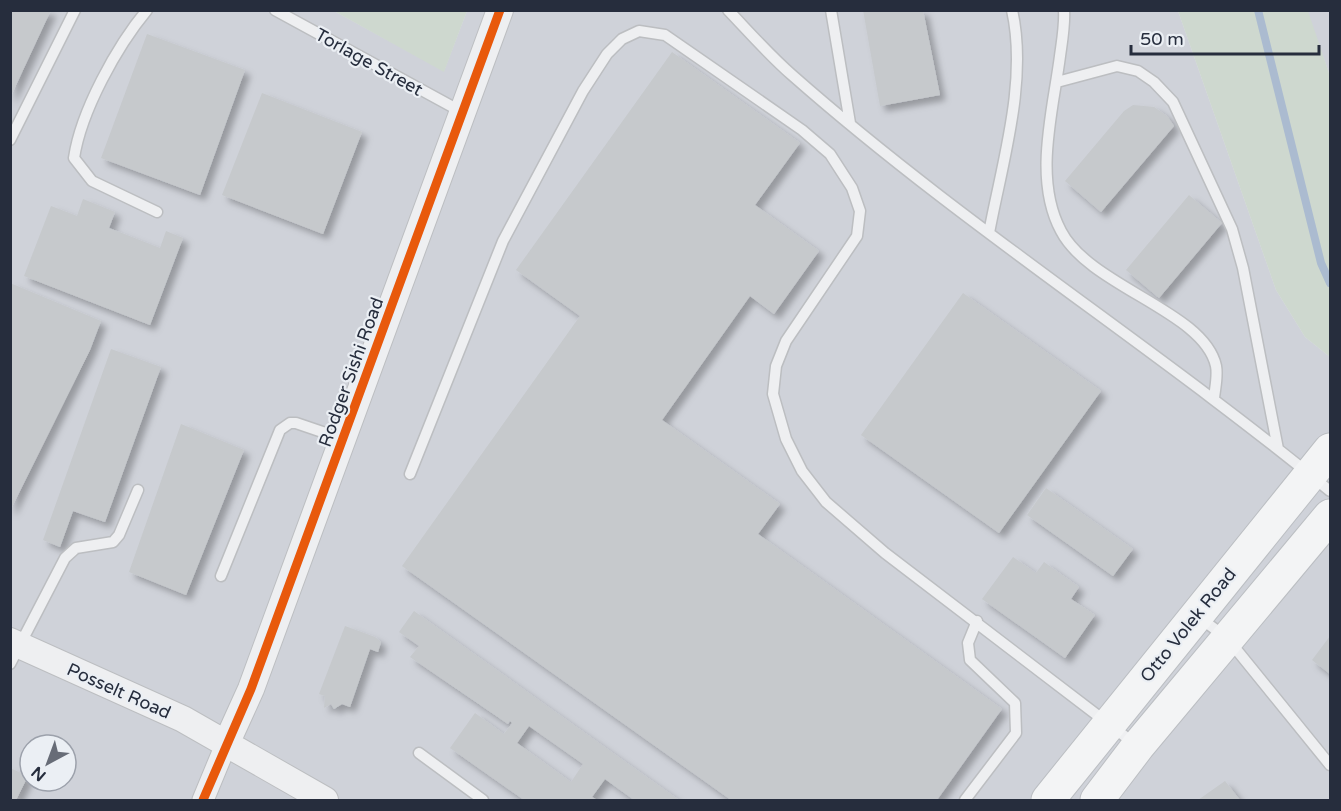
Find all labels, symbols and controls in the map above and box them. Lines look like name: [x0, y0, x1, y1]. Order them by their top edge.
scale bar: [1131, 18, 1318, 56]
street label: Torlage Street: [311, 23, 427, 101]
text: 50 m: [1140, 28, 1184, 50]
street label: Rodger Sishi Road: [314, 294, 388, 450]
street label: Otto Volek Road: [1135, 563, 1241, 687]
street label: Posselt Road: [64, 658, 174, 724]
north arrow: [18, 733, 78, 793]
text: N: [27, 762, 50, 785]

